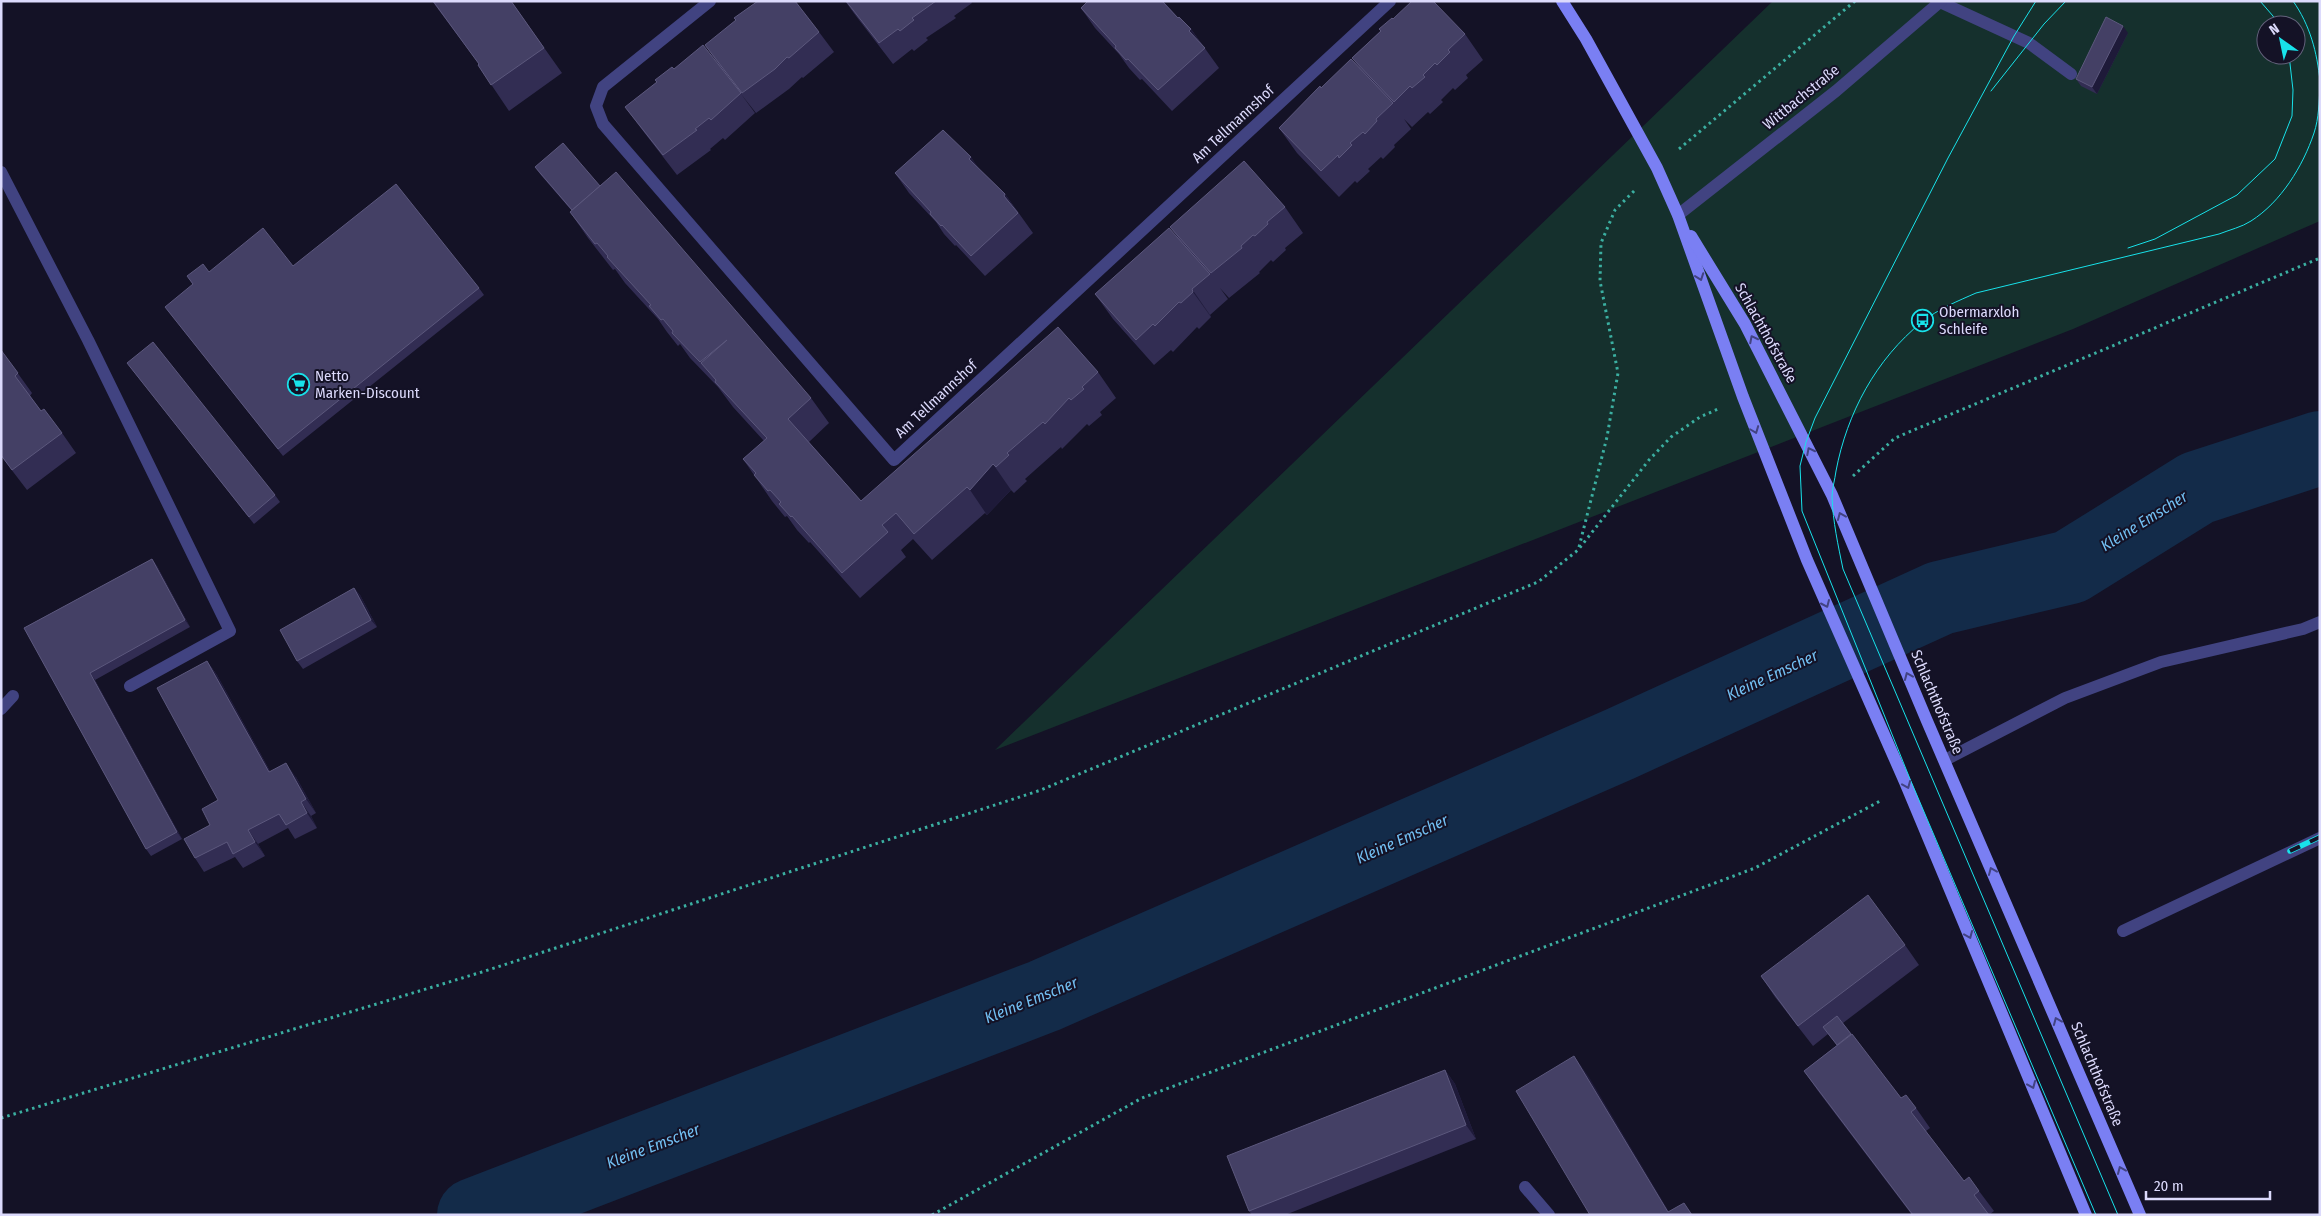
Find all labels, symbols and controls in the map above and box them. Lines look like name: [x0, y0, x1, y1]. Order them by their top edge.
north arrow: [2256, 15, 2306, 65]
text: N: [2266, 20, 2282, 39]
street label: Wittbachstraße: [1759, 61, 1843, 133]
street label: Am Tellmannshof: [1188, 80, 1279, 167]
one-way arrow: [1694, 272, 1704, 281]
street label: Schlachthofstraße: [1731, 280, 1801, 386]
place label: Obermarxloh Schleife: [1939, 303, 2019, 338]
bus stop icon: Obermarxloh Schleife: [1911, 309, 1935, 333]
one-way arrow: [1749, 335, 1759, 344]
street label: Am Tellmannshof: [891, 355, 982, 442]
place label: Netto Marken-Discount: [315, 367, 420, 402]
supermarket icon: Netto Marken-Discount: [287, 373, 311, 397]
one-way arrow: [1749, 425, 1760, 434]
one-way arrow: [1806, 447, 1816, 456]
water label: Kleine Emscher: [2097, 487, 2191, 555]
one-way arrow: [1837, 512, 1848, 521]
one-way arrow: [1820, 599, 1831, 608]
water label: Kleine Emscher: [1723, 645, 1821, 704]
street label: Schlachthofstraße: [1907, 647, 1967, 757]
one-way arrow: [1904, 672, 1914, 681]
one-way arrow: [1900, 780, 1911, 789]
water label: Kleine Emscher: [1353, 810, 1451, 868]
one-way arrow: [1988, 867, 1999, 876]
one-way arrow: [1963, 930, 1974, 939]
water label: Kleine Emscher: [982, 973, 1081, 1027]
one-way arrow: [2052, 1017, 2063, 1026]
street label: Schlachthofstraße: [2067, 1019, 2127, 1129]
one-way arrow: [2026, 1080, 2036, 1089]
water label: Kleine Emscher: [604, 1119, 703, 1173]
one-way arrow: [2116, 1166, 2127, 1175]
scale bar: [2146, 1168, 2270, 1200]
text: 20 m: [2154, 1177, 2184, 1195]

